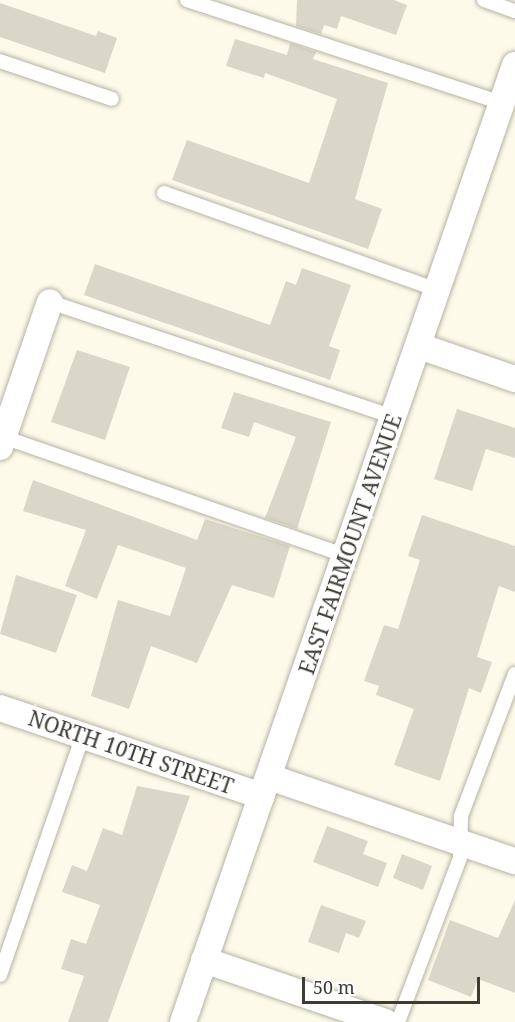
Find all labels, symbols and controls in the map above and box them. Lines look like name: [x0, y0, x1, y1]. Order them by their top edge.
street label: EAST FAIRMOUNT AVENUE: [294, 411, 406, 677]
street label: NORTH 10TH STREET: [25, 705, 237, 799]
scale bar: [305, 965, 484, 1003]
text: 50 m: [313, 975, 355, 999]

